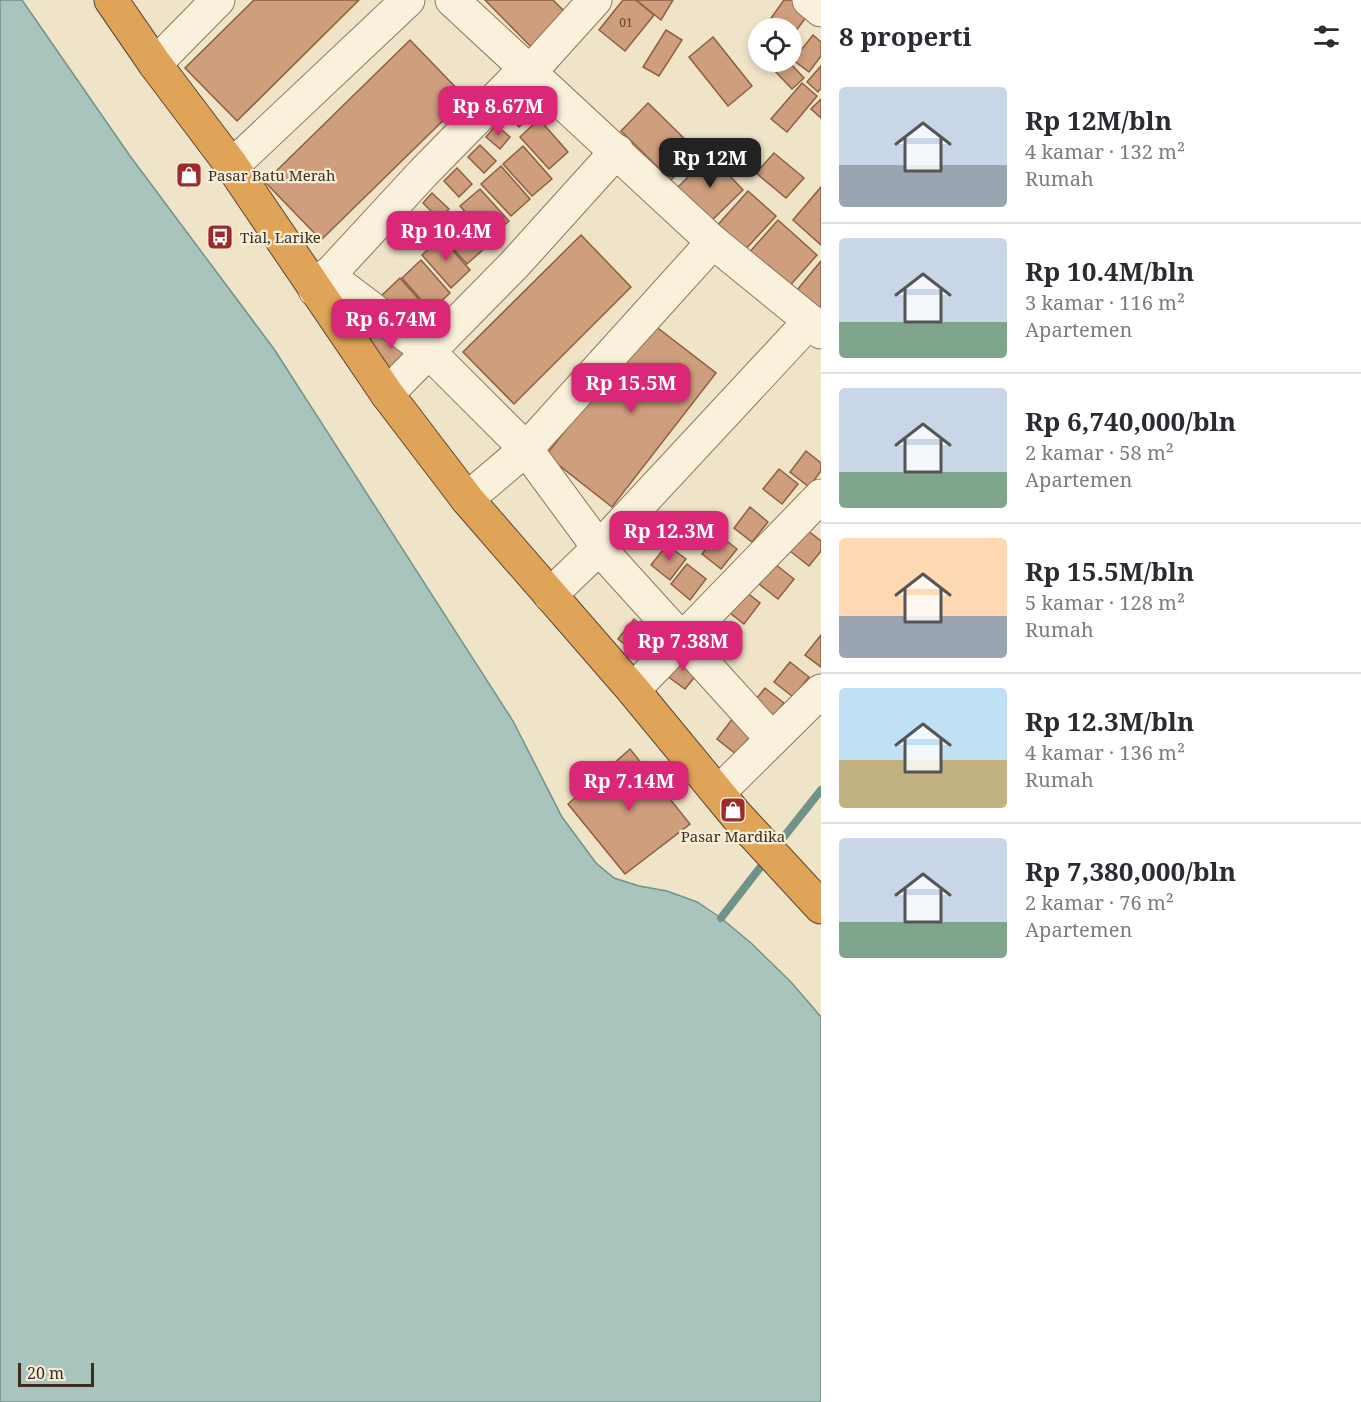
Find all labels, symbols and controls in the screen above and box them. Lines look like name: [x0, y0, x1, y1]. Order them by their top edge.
house number: 01: [619, 14, 633, 31]
map controls: [748, 18, 802, 72]
button: locate: [748, 18, 802, 72]
text: 8 properti: [839, 18, 972, 54]
icon: filters: [1310, 20, 1343, 53]
pin: Rp 8.67M: [436, 86, 560, 137]
text: Rp 8.67M: [452, 92, 544, 119]
text: Rp 12M/bln: [1025, 102, 1172, 138]
icon: home: [887, 111, 959, 183]
pin: Rp 12M: [661, 138, 759, 189]
text: 4 kamar · 132 m²: [1025, 138, 1185, 165]
text: Rp 12M: [673, 144, 747, 171]
shop icon: Pasar Batu Merah: [174, 160, 204, 190]
place label: Pasar Batu Merah: [208, 165, 336, 185]
text: Rumah: [1025, 165, 1094, 192]
pin: Rp 10.4M: [384, 211, 508, 262]
text: Rp 10.4M: [400, 217, 492, 244]
bus stop icon: Tial, Larike: [205, 222, 235, 252]
place label: Tial, Larike: [240, 227, 321, 247]
text: Rp 10.4M/bln: [1025, 253, 1194, 289]
icon: home: [887, 262, 959, 334]
text: 3 kamar · 116 m²: [1025, 289, 1185, 316]
pin: Rp 6.74M: [329, 299, 453, 350]
text: Rp 6.74M: [345, 305, 437, 332]
text: Apartemen: [1025, 316, 1132, 343]
pin: Rp 15.5M: [569, 363, 693, 414]
text: Rp 15.5M: [585, 369, 677, 396]
text: Rp 6,740,000/bln: [1025, 403, 1236, 439]
icon: home: [887, 412, 959, 484]
text: 2 kamar · 58 m²: [1025, 439, 1174, 466]
text: Apartemen: [1025, 466, 1132, 493]
pin: Rp 12.3M: [607, 511, 731, 562]
text: Rp 12.3M: [623, 517, 715, 544]
text: Rp 15.5M/bln: [1025, 553, 1194, 589]
icon: home: [887, 562, 959, 634]
text: 5 kamar · 128 m²: [1025, 589, 1185, 616]
text: Rumah: [1025, 616, 1094, 643]
pin: Rp 7.38M: [621, 621, 745, 672]
text: Rp 7.38M: [637, 627, 729, 654]
text: Rp 12.3M/bln: [1025, 703, 1194, 739]
icon: home: [887, 712, 959, 784]
text: 4 kamar · 136 m²: [1025, 739, 1185, 766]
pin: Rp 7.14M: [567, 761, 691, 812]
text: Rumah: [1025, 766, 1094, 793]
text: Rp 7.14M: [583, 767, 675, 794]
shop icon: Pasar Mardika: [718, 795, 748, 825]
place label: Pasar Mardika: [681, 826, 785, 846]
text: Rp 7,380,000/bln: [1025, 853, 1236, 889]
icon: home: [887, 862, 959, 934]
text: 2 kamar · 76 m²: [1025, 889, 1174, 916]
text: Apartemen: [1025, 916, 1132, 943]
scale bar: [18, 1360, 94, 1388]
text: 20 m: [27, 1362, 64, 1384]

